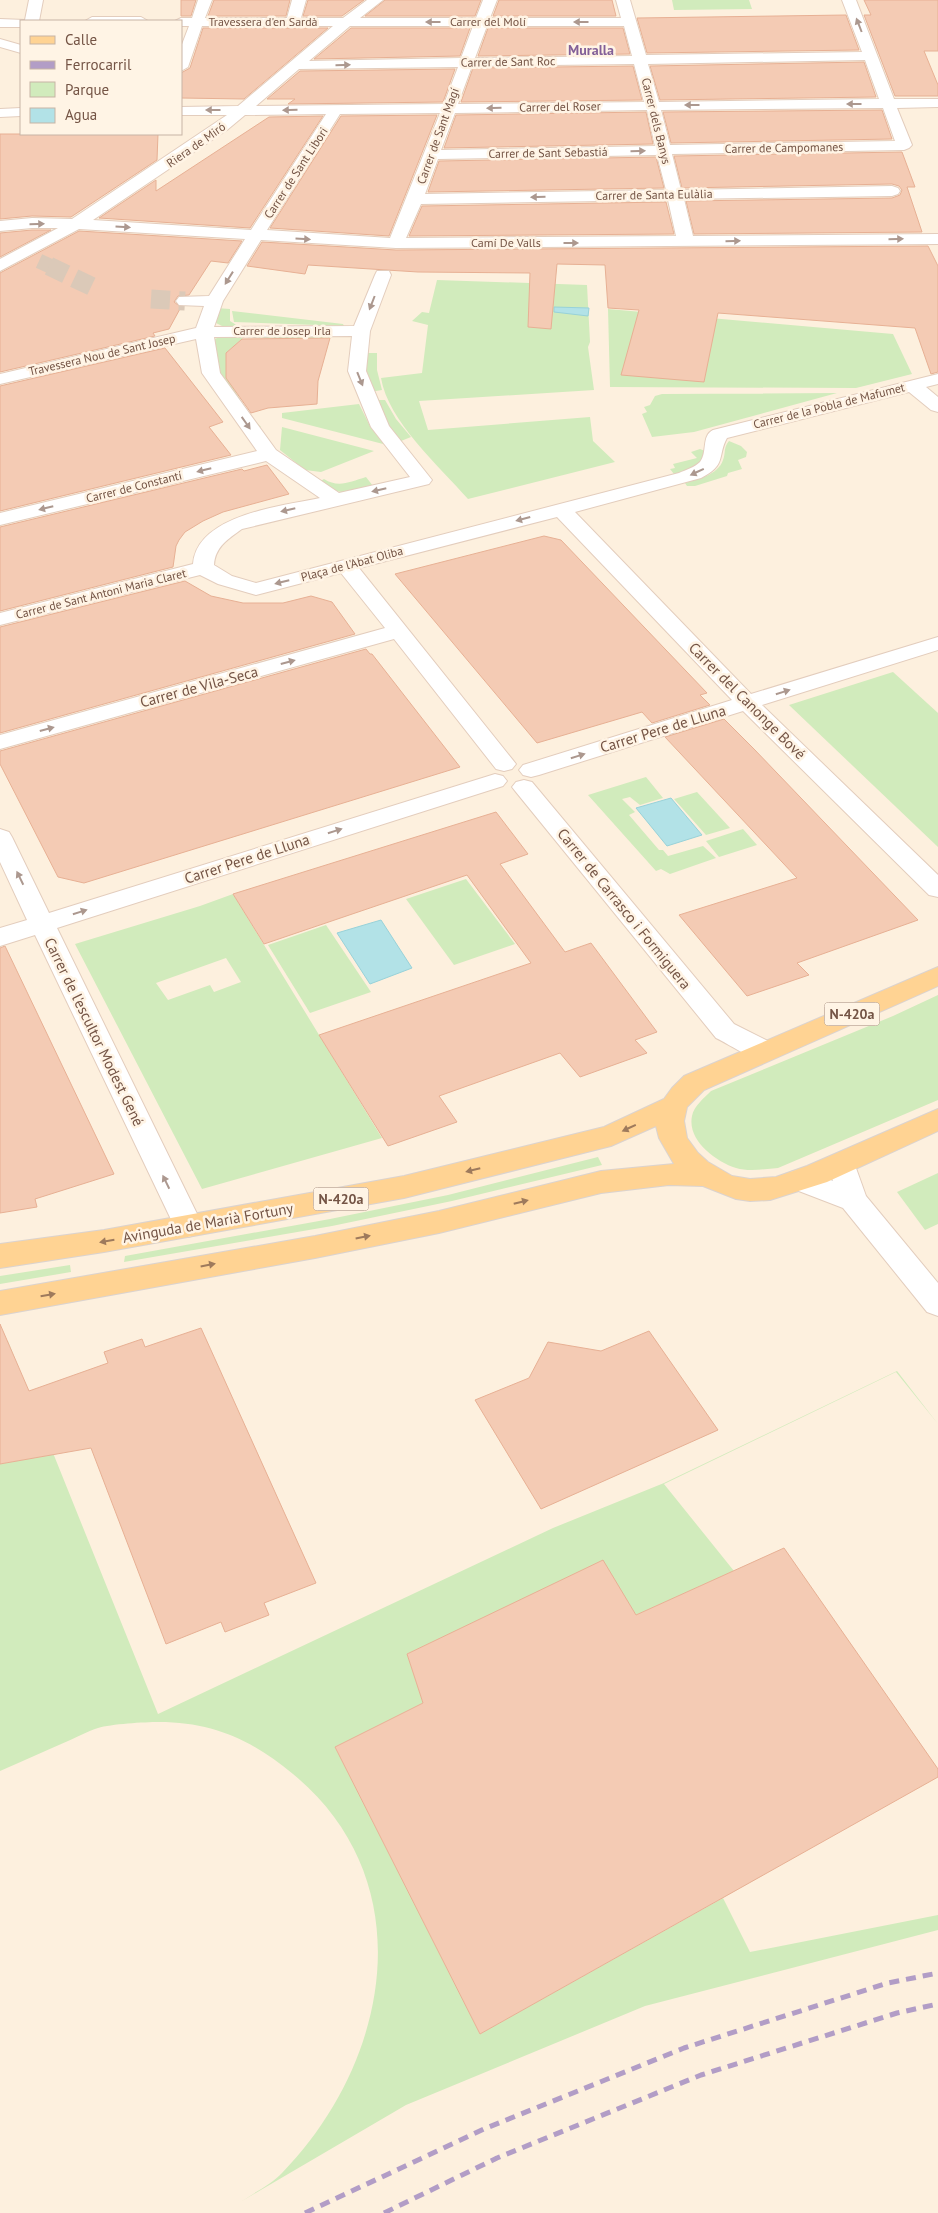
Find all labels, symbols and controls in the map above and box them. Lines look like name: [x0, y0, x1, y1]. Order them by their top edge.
street label: Travessera d'en Sardà: [208, 14, 318, 29]
street label: Carrer del Molí: [450, 14, 526, 29]
one-way arrow: [424, 18, 440, 26]
one-way arrow: [573, 18, 589, 26]
one-way arrow: [855, 18, 863, 33]
legend: [20, 20, 182, 135]
text: Calle: [65, 30, 97, 49]
district label: Muralla: [568, 41, 614, 59]
street label: Carrer de Sant Roc: [461, 53, 556, 70]
text: Ferrocarril: [65, 55, 132, 74]
one-way arrow: [336, 61, 352, 69]
street label: Carrer dels Banys: [638, 76, 674, 166]
text: Parque: [65, 80, 109, 99]
street label: Carrer de Sant Magí: [413, 86, 462, 186]
street label: Carrer del Roser: [519, 98, 601, 115]
one-way arrow: [846, 100, 862, 108]
one-way arrow: [684, 101, 700, 109]
one-way arrow: [486, 104, 502, 112]
text: Agua: [65, 105, 97, 124]
one-way arrow: [204, 106, 220, 114]
one-way arrow: [282, 106, 298, 114]
street label: Riera de Miró: [163, 119, 228, 170]
street label: Carrer de Sant Libori: [261, 124, 331, 221]
street label: Carrer de Campomanes: [725, 139, 843, 156]
street label: Carrer de Sant Sebastiá: [488, 144, 608, 161]
one-way arrow: [630, 147, 646, 155]
street label: Carrer de Santa Eulàlia: [595, 186, 713, 203]
one-way arrow: [530, 193, 546, 201]
one-way arrow: [30, 219, 46, 227]
one-way arrow: [116, 224, 132, 232]
one-way arrow: [296, 235, 312, 243]
street label: Camí De Valls: [471, 235, 541, 250]
one-way arrow: [888, 235, 904, 243]
one-way arrow: [726, 237, 742, 245]
one-way arrow: [563, 239, 579, 247]
one-way arrow: [224, 271, 234, 284]
one-way arrow: [368, 296, 376, 311]
street label: Carrer de Josep Irla: [233, 323, 331, 338]
street label: Travessera Nou de Sant Josep: [27, 330, 177, 379]
one-way arrow: [356, 372, 364, 387]
street label: Carrer de la Pobla de Mafumet: [751, 379, 906, 432]
one-way arrow: [241, 416, 251, 430]
one-way arrow: [197, 466, 212, 474]
street label: Carrer de Constantí: [84, 467, 183, 506]
one-way arrow: [690, 468, 704, 476]
one-way arrow: [371, 486, 386, 494]
one-way arrow: [39, 504, 54, 512]
one-way arrow: [280, 507, 296, 515]
one-way arrow: [515, 515, 530, 523]
street label: Plaça de l'Abat Oliba: [299, 543, 405, 584]
street label: Carrer de Sant Antoni Maria Claret: [14, 565, 188, 622]
one-way arrow: [275, 578, 290, 586]
street label: Carrer del Canonge Bové: [685, 638, 810, 763]
one-way arrow: [280, 658, 296, 666]
street label: Carrer de Vila-Seca: [138, 662, 260, 711]
one-way arrow: [776, 687, 791, 695]
street label: Carrer Pere de Lluna: [598, 700, 728, 757]
one-way arrow: [40, 724, 55, 732]
one-way arrow: [571, 751, 586, 759]
street label: Carrer de Carrasco i Formiguera: [553, 824, 695, 993]
one-way arrow: [328, 827, 343, 835]
street label: Carrer Pere de Lluna: [182, 829, 312, 888]
one-way arrow: [16, 871, 24, 885]
one-way arrow: [73, 908, 88, 916]
street label: Carrer de l'escultor Modest Gené: [40, 934, 148, 1129]
road number: N-420a: [824, 1002, 880, 1026]
one-way arrow: [622, 1124, 636, 1132]
one-way arrow: [465, 1166, 480, 1174]
one-way arrow: [162, 1175, 170, 1189]
road number: N-420a: [314, 1188, 368, 1210]
street label: Avinguda de Marià Fortuny: [121, 1198, 295, 1247]
one-way arrow: [514, 1198, 529, 1206]
one-way arrow: [355, 1233, 371, 1241]
one-way arrow: [99, 1237, 115, 1245]
one-way arrow: [200, 1261, 216, 1269]
one-way arrow: [40, 1290, 56, 1298]

